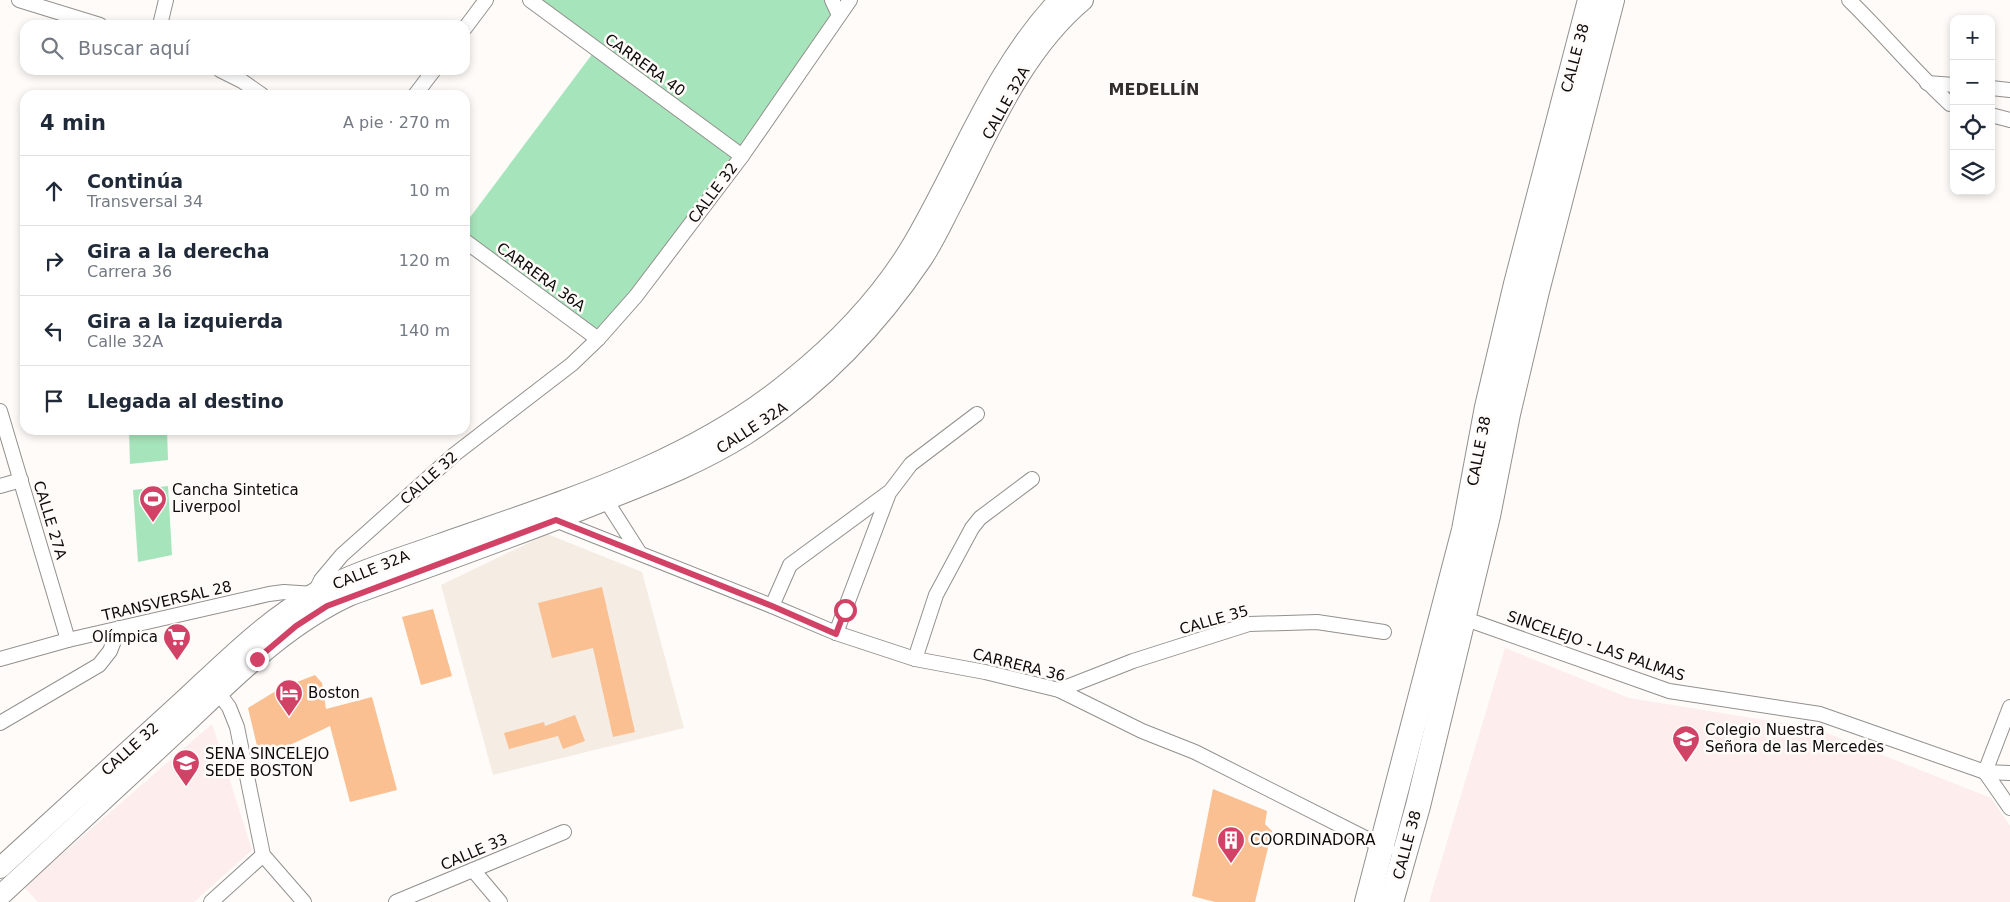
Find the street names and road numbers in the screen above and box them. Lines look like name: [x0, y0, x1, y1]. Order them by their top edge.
street label: CALLE 38: [1557, 21, 1593, 95]
street label: CARRERA 40: [601, 30, 689, 100]
street label: CALLE 32A: [978, 63, 1034, 143]
street label: CALLE 32: [685, 159, 741, 227]
street label: CARRERA 36A: [493, 239, 589, 316]
street label: CALLE 32A: [713, 398, 792, 458]
street label: CALLE 38: [1463, 415, 1495, 487]
street label: CALLE 32: [397, 448, 461, 508]
street label: CALLE 27A: [30, 479, 71, 562]
street label: CALLE 32A: [330, 546, 413, 594]
street label: TRANSVERSAL 28: [99, 577, 234, 625]
street label: CALLE 35: [1177, 602, 1251, 638]
street label: SINCELEJO - LAS PALMAS: [1505, 607, 1687, 685]
street label: CARRERA 36: [971, 645, 1067, 685]
street label: CALLE 32: [98, 719, 162, 779]
street label: CALLE 38: [1389, 808, 1425, 882]
street label: CALLE 33: [438, 830, 510, 874]

